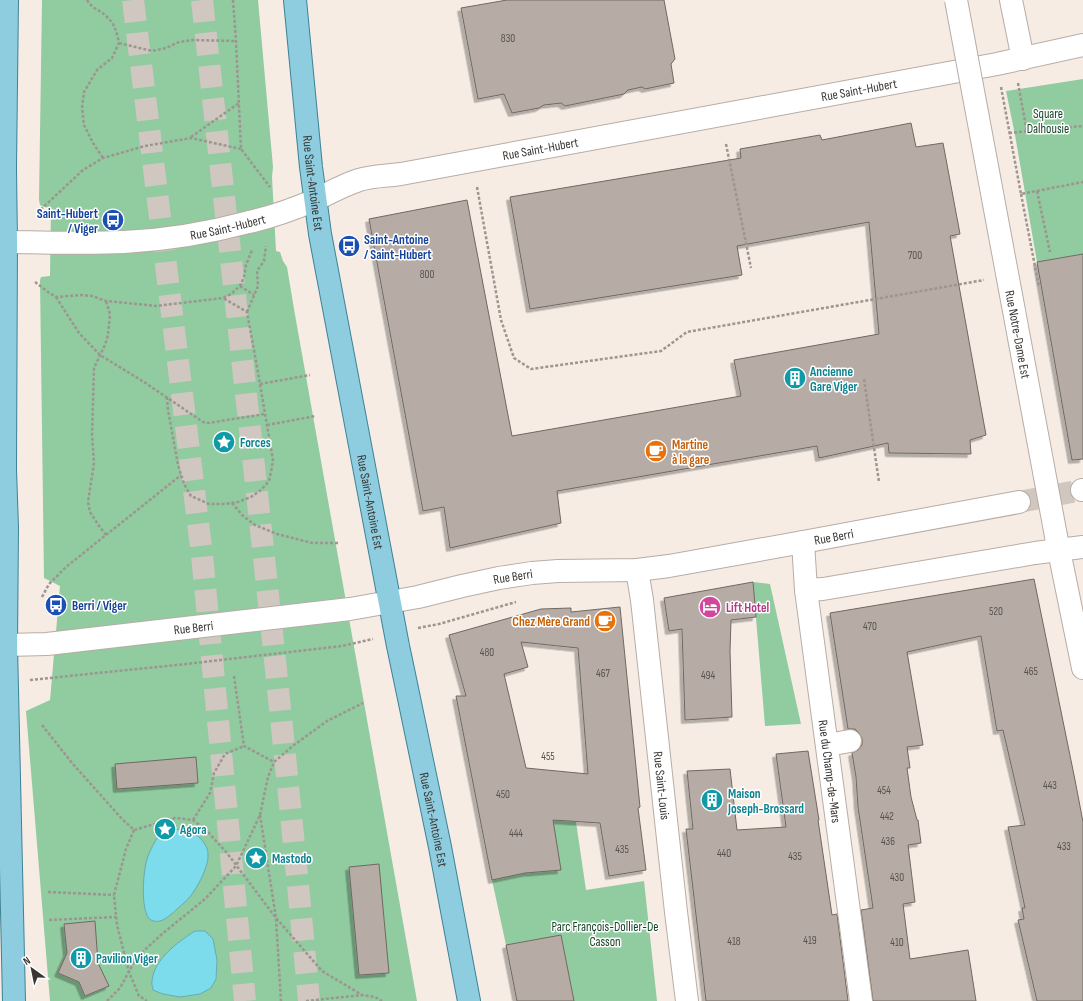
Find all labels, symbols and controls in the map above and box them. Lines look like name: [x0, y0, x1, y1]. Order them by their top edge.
house number: 830: [501, 32, 515, 45]
street label: Rue Saint-Hubert: [820, 76, 898, 105]
park label: Square Dalhousie: [1027, 106, 1069, 137]
street label: Rue Saint-Hubert: [501, 134, 580, 164]
street label: Rue Saint-Antoine Est: [299, 135, 326, 232]
place label: Saint-Hubert / Viger: [37, 206, 99, 237]
bus stop icon: Saint-Hubert / Viger: [100, 207, 126, 233]
street label: Rue Saint-Hubert: [189, 211, 267, 244]
place label: Saint-Antoine / Saint-Hubert: [364, 232, 432, 263]
bus stop icon: Saint-Antoine / Saint-Hubert: [336, 233, 362, 259]
house number: 700: [908, 249, 922, 262]
house number: 800: [420, 268, 434, 281]
street label: Rue Notre-Dame Est: [1001, 289, 1033, 380]
place label: Ancienne Gare Viger: [809, 364, 858, 395]
building icon: Ancienne Gare Viger: [782, 365, 808, 391]
place icon: Forces: [211, 429, 237, 455]
place label: Forces: [240, 435, 271, 451]
place label: Martine à la gare: [672, 437, 710, 468]
cafe icon: Martine à la gare: [643, 438, 669, 464]
street label: Rue Saint-Antoine Est: [353, 453, 387, 551]
street label: Rue Berri: [813, 526, 855, 549]
street label: Rue Berri: [492, 566, 534, 588]
bus stop icon: Berri / Viger: [43, 592, 69, 618]
hotel icon: Lift Hotel: [697, 594, 723, 620]
place label: Berri / Viger: [72, 598, 127, 614]
place label: Lift Hotel: [726, 600, 770, 616]
house number: 520: [989, 605, 1003, 618]
cafe icon: Chez Mère Grand: [592, 608, 618, 634]
place label: Chez Mère Grand: [512, 614, 590, 630]
street label: Rue Berri: [173, 618, 214, 638]
house number: 470: [863, 620, 877, 633]
house number: 480: [480, 646, 494, 659]
house number: 465: [1024, 665, 1038, 678]
house number: 467: [596, 667, 611, 680]
house number: 494: [701, 669, 715, 682]
street label: Rue du Champ-de-Mars: [814, 719, 844, 824]
house number: 455: [541, 750, 555, 763]
street label: Rue Saint-Louis: [650, 751, 673, 821]
street label: Rue Saint-Antoine Est: [416, 771, 451, 868]
house number: 443: [1043, 779, 1057, 792]
house number: 454: [877, 784, 891, 797]
place label: Maison Joseph-Brossard: [727, 786, 804, 817]
building icon: Maison Joseph-Brossard: [699, 787, 725, 813]
house number: 450: [496, 788, 510, 801]
house number: 442: [880, 810, 894, 823]
place icon: Agora: [152, 816, 178, 842]
place label: Agora: [179, 822, 207, 838]
house number: 444: [509, 827, 523, 840]
house number: 436: [881, 835, 895, 848]
house number: 433: [1057, 840, 1071, 853]
house number: 435: [615, 843, 629, 856]
place icon: Mastodo: [243, 845, 269, 871]
house number: 440: [717, 847, 731, 860]
house number: 435: [788, 850, 802, 863]
place label: Mastodo: [272, 851, 312, 867]
house number: 430: [890, 871, 904, 884]
park label: Parc François-Dollier-De Casson: [551, 919, 659, 950]
house number: 419: [803, 934, 817, 947]
house number: 418: [727, 935, 741, 948]
house number: 410: [890, 936, 904, 949]
building icon: Pavilion Viger: [68, 945, 94, 971]
north arrow: [12, 949, 52, 989]
place label: Pavilion Viger: [96, 951, 158, 967]
text: N: [21, 954, 33, 968]

